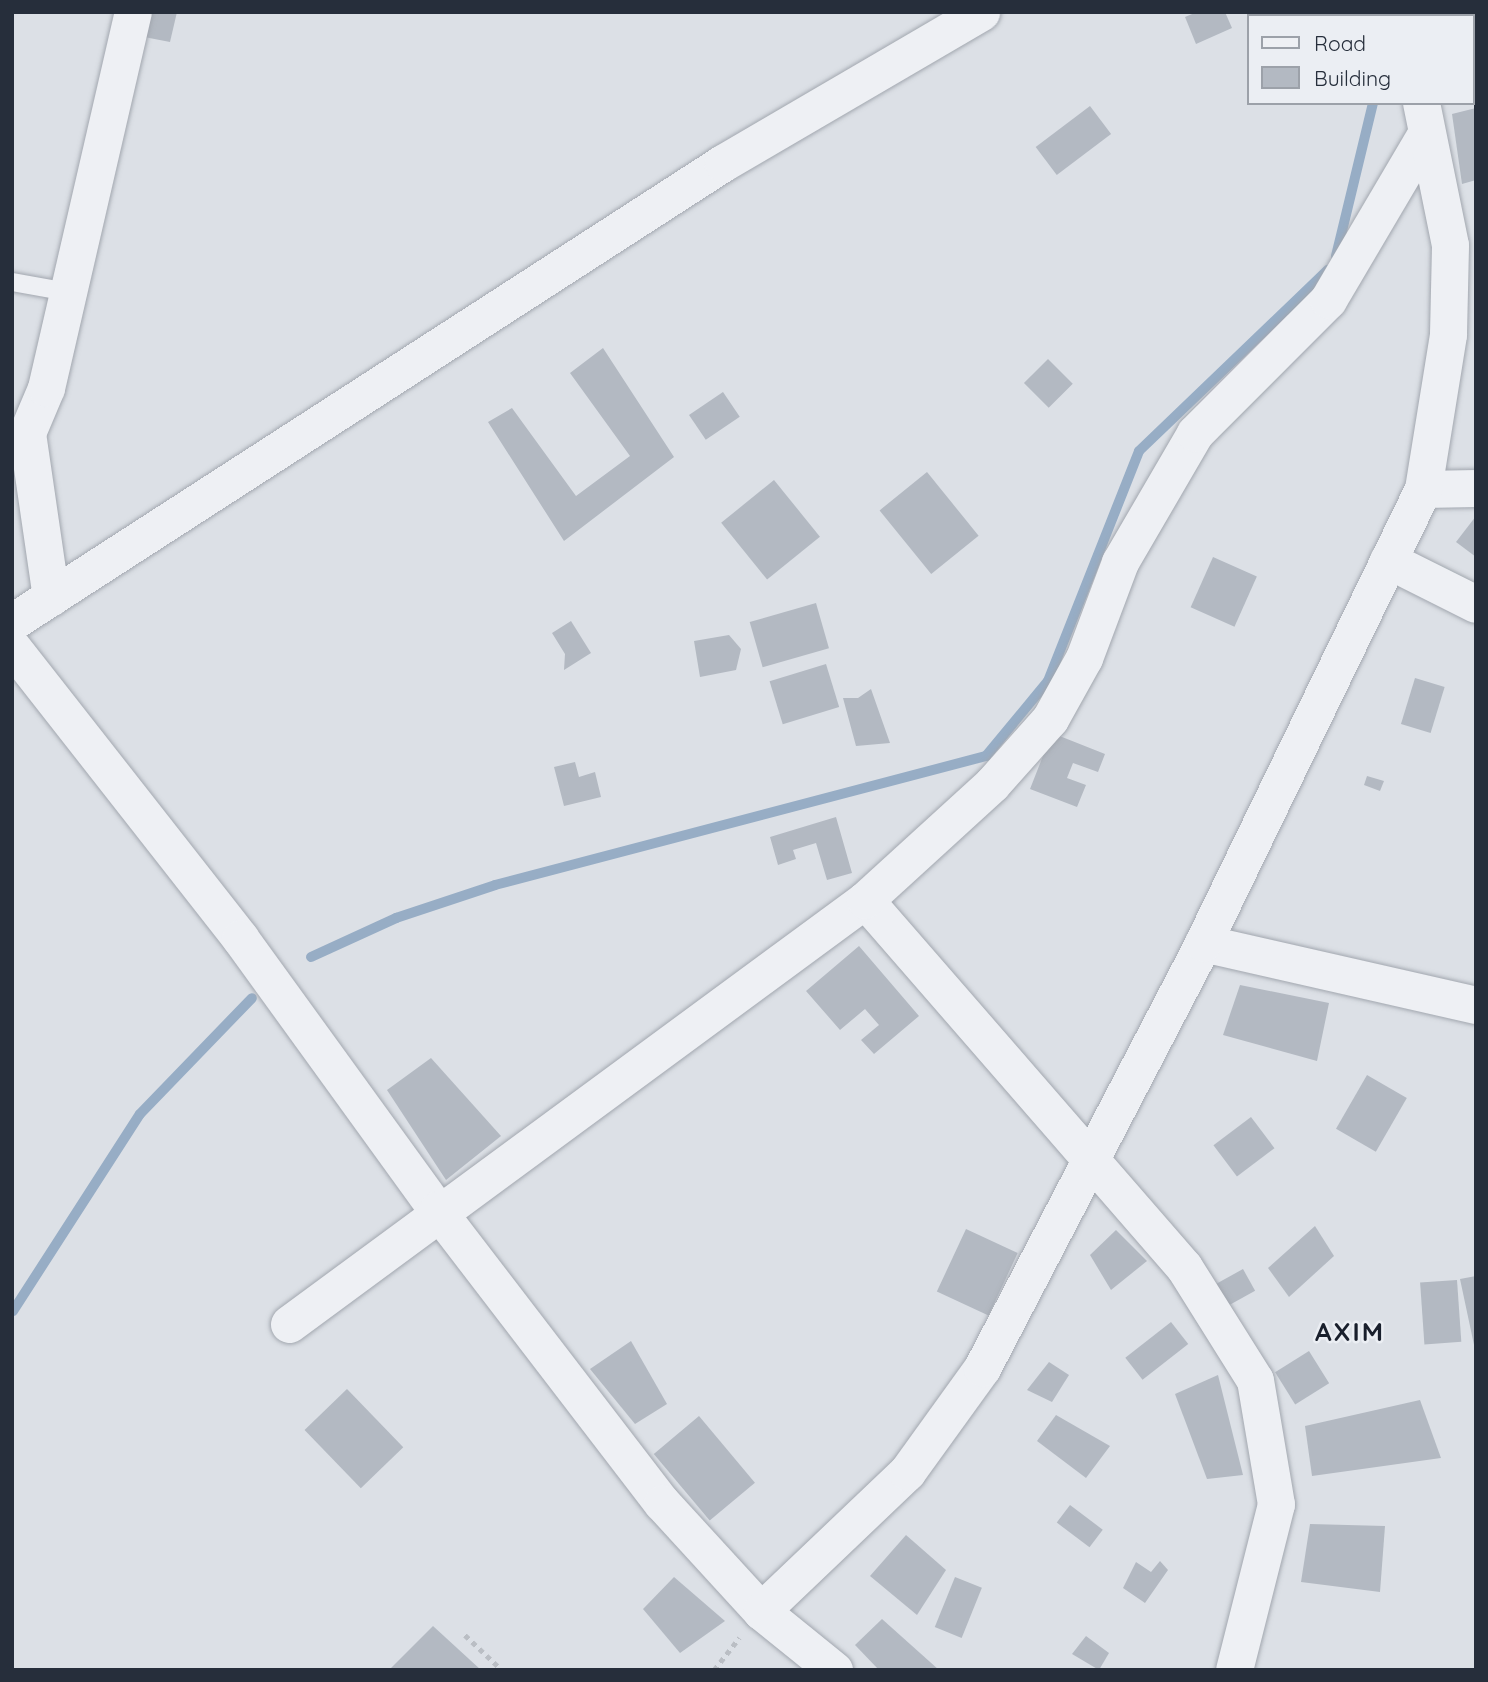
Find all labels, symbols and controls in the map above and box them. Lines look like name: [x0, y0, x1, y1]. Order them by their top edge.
legend: [1246, 14, 1474, 105]
text: Road: [1314, 30, 1366, 56]
text: Building: [1314, 65, 1391, 91]
district label: AXIM: [1315, 1316, 1385, 1348]

